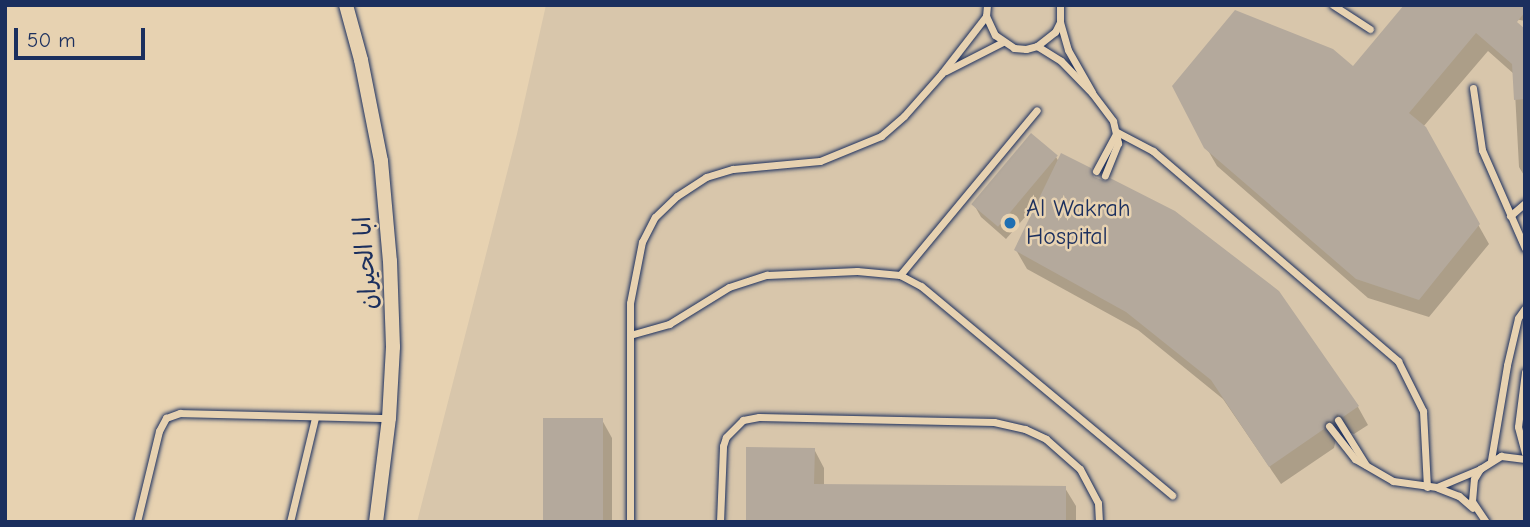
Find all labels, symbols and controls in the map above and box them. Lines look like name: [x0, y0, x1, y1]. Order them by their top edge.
scale bar: [18, 14, 149, 58]
text: 50 m: [27, 28, 76, 52]
place label: Al Wakrah Hospital: [1026, 195, 1131, 251]
marker: Al Wakrah Hospital: [1000, 213, 1020, 233]
street label: ابا الحيران: [348, 215, 384, 311]

